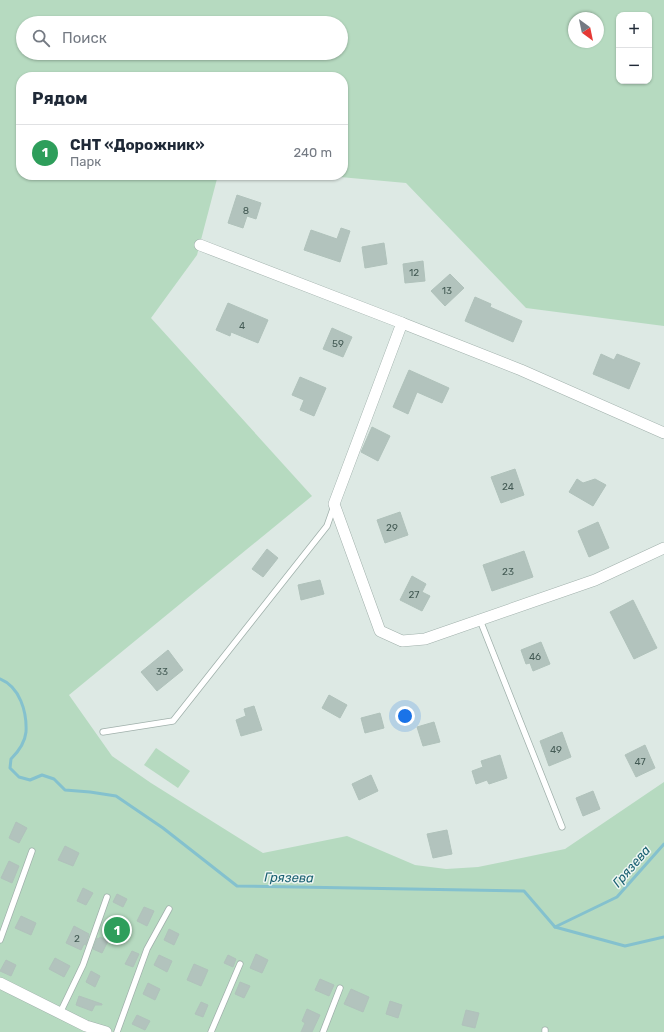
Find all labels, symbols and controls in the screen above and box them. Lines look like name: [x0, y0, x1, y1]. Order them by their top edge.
north arrow: [568, 12, 604, 48]
map controls: [616, 12, 652, 84]
button: +: [616, 12, 652, 48]
search box: [16, 16, 348, 60]
icon: search: [30, 27, 52, 49]
text: Поиск: [62, 29, 107, 47]
button: −: [616, 48, 652, 84]
text: Рядом: [32, 88, 88, 108]
text: СНТ «Дорожник»: [70, 136, 204, 154]
text: 1: [42, 145, 48, 160]
text: 240 m: [293, 145, 332, 160]
text: Парк: [70, 154, 101, 169]
house number: 8: [243, 205, 249, 217]
house number: 12: [409, 267, 419, 279]
house number: 13: [442, 285, 452, 297]
house number: 4: [239, 320, 245, 332]
house number: 59: [332, 338, 344, 350]
house number: 24: [502, 481, 514, 493]
house number: 29: [386, 522, 398, 534]
house number: 23: [502, 566, 514, 578]
house number: 27: [409, 589, 420, 601]
house number: 46: [529, 651, 541, 663]
house number: 33: [156, 666, 168, 678]
your location: [395, 706, 415, 726]
house number: 49: [550, 744, 562, 756]
house number: 47: [634, 756, 646, 768]
water label: Грязева: [609, 842, 654, 890]
water label: Грязева: [264, 870, 314, 885]
pin: 1: [104, 915, 130, 945]
house number: 2: [74, 933, 80, 945]

